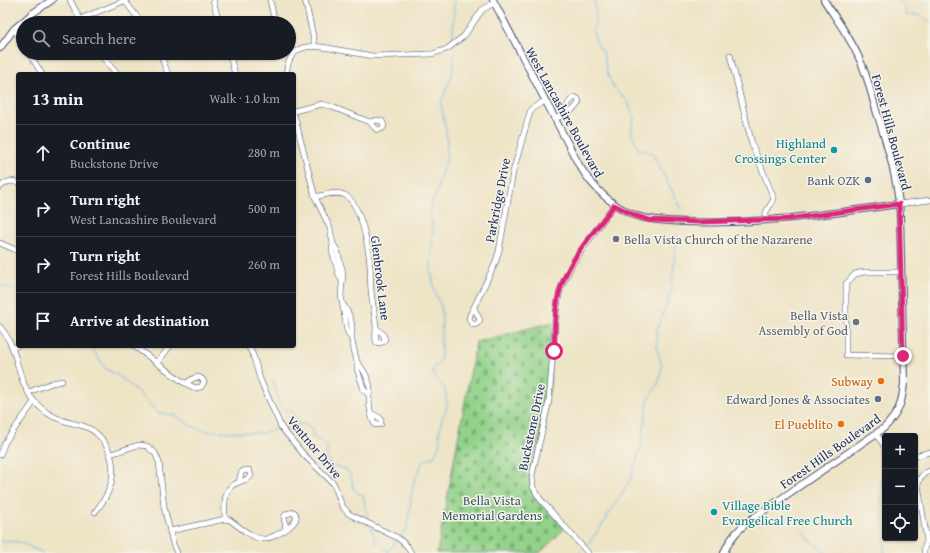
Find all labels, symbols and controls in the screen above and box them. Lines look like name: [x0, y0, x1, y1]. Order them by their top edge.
search box: [16, 16, 296, 60]
icon: search: [30, 27, 52, 49]
text: Search here: [62, 28, 136, 49]
street label: West Lancashire Boulevard: [521, 44, 608, 181]
street label: Forest Hills Boulevard: [867, 72, 916, 192]
text: 13 min: [32, 86, 83, 111]
text: Walk · 1.0 km: [209, 89, 280, 108]
text: Continue: [70, 133, 131, 154]
place label: Highland Crossings Center: [735, 134, 827, 168]
icon: ahead: [32, 142, 54, 164]
text: 280 m: [248, 143, 280, 162]
marker: Highland Crossings Center: [829, 145, 839, 155]
text: Buckstone Drive: [70, 154, 158, 173]
street label: Parkridge Drive: [480, 156, 515, 244]
place label: Bank OZK: [807, 171, 860, 190]
marker: Bank OZK: [863, 175, 873, 185]
text: Turn right: [70, 189, 141, 210]
icon: right: [32, 198, 54, 220]
text: 500 m: [248, 199, 280, 218]
text: West Lancashire Boulevard: [70, 210, 217, 229]
place label: Bella Vista Church of the Nazarene: [624, 230, 813, 249]
marker: Bella Vista Church of the Nazarene: [611, 234, 621, 244]
street label: Glenbrook Lane: [366, 235, 395, 322]
text: Turn right: [70, 245, 141, 266]
icon: right: [32, 254, 54, 276]
text: 260 m: [248, 255, 280, 274]
text: Forest Hills Boulevard: [70, 266, 189, 285]
place label: Bella Vista Assembly of God: [758, 306, 849, 340]
icon: arrive: [32, 310, 54, 332]
text: Arrive at destination: [70, 310, 209, 331]
marker: Bella Vista Assembly of God: [851, 317, 861, 327]
route start: [545, 342, 563, 360]
route end: [894, 347, 912, 365]
place label: Subway: [831, 372, 874, 391]
marker: Subway: [876, 376, 886, 386]
street label: Buckstone Drive: [513, 382, 550, 472]
place label: Edward Jones & Associates: [726, 390, 870, 409]
marker: Edward Jones & Associates: [873, 394, 883, 404]
street label: Forest Hills Boulevard: [776, 409, 885, 493]
street label: Ventnor Drive: [283, 412, 347, 483]
place label: El Pueblito: [775, 415, 833, 434]
marker: El Pueblito: [836, 419, 846, 429]
map controls: [882, 433, 918, 541]
button: +: [882, 433, 918, 469]
button: −: [882, 469, 918, 505]
park label: Bella Vista Memorial Gardens: [442, 491, 542, 525]
place label: Village Bible Evangelical Free Church: [722, 496, 853, 530]
button: locate: [882, 505, 918, 541]
marker: Village Bible Evangelical Free Church: [709, 507, 719, 517]

